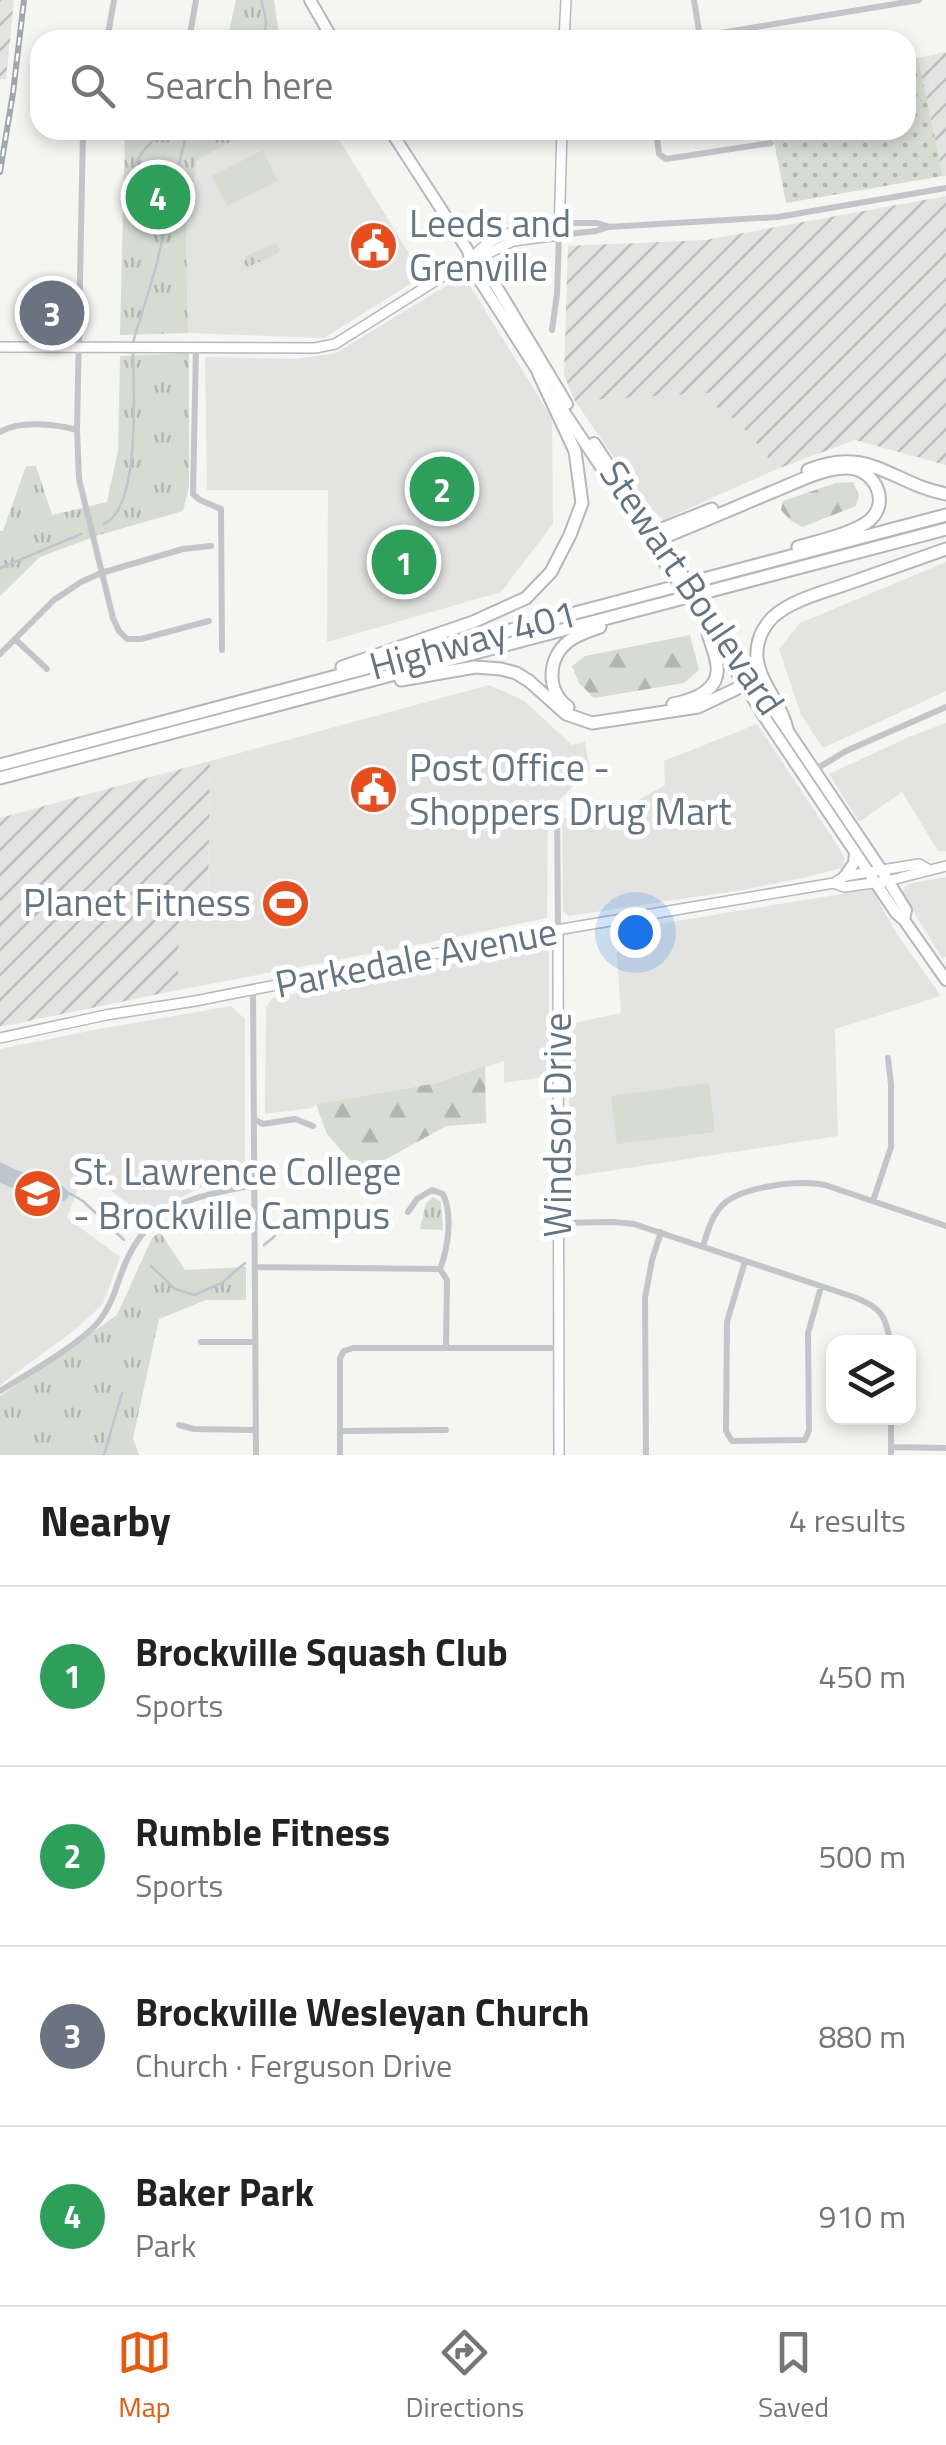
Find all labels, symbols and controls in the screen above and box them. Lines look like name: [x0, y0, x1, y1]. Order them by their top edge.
search box: [30, 30, 916, 140]
text: Search here: [145, 56, 333, 114]
icon: search: [65, 58, 120, 113]
pin: 4: [126, 160, 190, 234]
place label: Leeds and Grenville: [409, 194, 571, 296]
public building icon: Leeds and Grenville: [348, 220, 400, 272]
pin: 3: [20, 276, 84, 350]
street label: Stewart Boulevard: [586, 448, 800, 726]
pin: 2: [410, 452, 474, 526]
pin: 1: [372, 524, 436, 600]
street label: Highway 401: [363, 584, 583, 694]
place label: Post Office - Shoppers Drug Mart: [409, 738, 732, 840]
public building icon: Post Office - Shoppers Drug Mart: [348, 764, 400, 816]
place label: Planet Fitness: [23, 873, 251, 931]
sports icon: Planet Fitness: [260, 877, 312, 929]
street label: Parkedale Avenue: [270, 901, 562, 1013]
your location: [610, 907, 661, 958]
street label: Windsor Drive: [528, 1013, 586, 1237]
place label: St. Lawrence College - Brockville Campus: [73, 1142, 401, 1244]
school or university icon: St. Lawrence College - Brockville Campus: [12, 1168, 64, 1220]
map controls: [826, 1335, 916, 1425]
button: layers: [826, 1335, 916, 1425]
text: Nearby: [40, 1488, 171, 1552]
text: 4 results: [789, 1496, 906, 1544]
text: Brockville Squash Club: [135, 1623, 508, 1681]
text: 1: [64, 1652, 81, 1700]
text: 450 m: [818, 1652, 906, 1700]
text: Sports: [135, 1681, 223, 1729]
text: Rumble Fitness: [135, 1803, 390, 1861]
text: 2: [64, 1832, 81, 1880]
text: 500 m: [818, 1832, 906, 1880]
text: Sports: [135, 1861, 223, 1909]
text: Brockville Wesleyan Church: [135, 1983, 590, 2041]
text: 3: [64, 2012, 81, 2060]
text: 880 m: [818, 2012, 906, 2060]
text: Church · Ferguson Drive: [135, 2041, 452, 2089]
text: Baker Park: [135, 2163, 314, 2221]
text: 4: [64, 2192, 81, 2240]
text: 910 m: [818, 2192, 906, 2240]
text: Park: [135, 2221, 196, 2269]
tab: Map: [117, 2325, 172, 2428]
tab: Directions: [406, 2325, 524, 2428]
tab: Saved: [758, 2325, 829, 2428]

